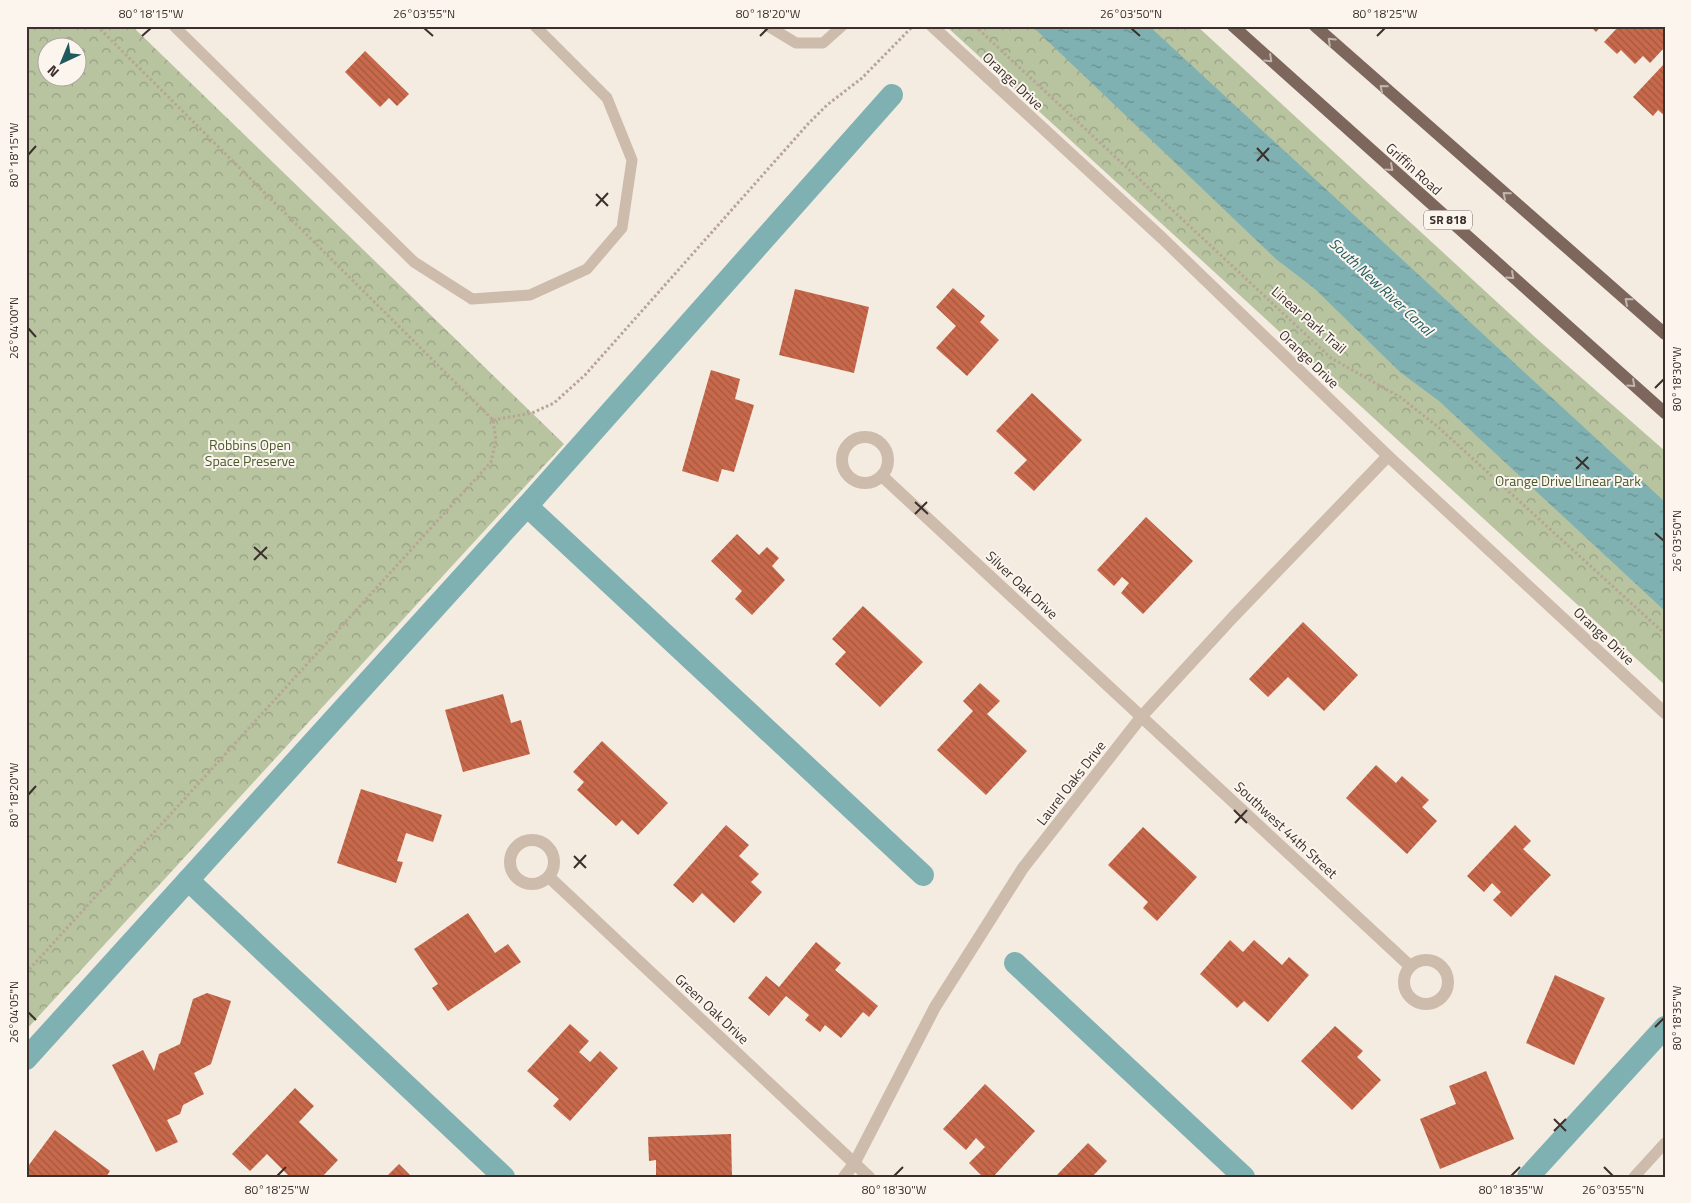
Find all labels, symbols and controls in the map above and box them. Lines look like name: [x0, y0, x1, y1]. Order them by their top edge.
text: 80°18'15"W: [119, 4, 184, 23]
text: 26°03'55"N: [393, 4, 455, 23]
text: 80°18'20"W: [736, 4, 801, 23]
text: 26°03'50"N: [1100, 4, 1162, 23]
text: 80°18'25"W: [1353, 4, 1418, 23]
north arrow: [38, 38, 88, 88]
one-way arrow: [1328, 38, 1337, 47]
street label: Orange Drive: [978, 47, 1049, 114]
one-way arrow: [1264, 53, 1273, 62]
text: N: [42, 61, 63, 83]
one-way arrow: [1380, 85, 1389, 94]
text: 80°18'15"W: [4, 122, 23, 187]
street label: Griffin Road: [1381, 137, 1447, 200]
one-way arrow: [1384, 162, 1393, 171]
one-way arrow: [1502, 191, 1511, 200]
road number: SR 818: [1424, 210, 1472, 230]
water label: South New River Canal: [1324, 232, 1440, 342]
one-way arrow: [1506, 271, 1515, 280]
street label: Linear Park Trail: [1267, 281, 1351, 358]
text: 26°04'00"N: [4, 297, 23, 359]
one-way arrow: [1625, 299, 1634, 307]
street label: Orange Drive: [1275, 324, 1344, 393]
text: 80°18'30"W: [1667, 346, 1686, 411]
one-way arrow: [1627, 379, 1636, 388]
park label: Robbins Open Space Preserve: [205, 434, 295, 471]
park label: Orange Drive Linear Park: [1495, 470, 1641, 491]
text: 26°03'50"N: [1667, 510, 1686, 572]
street label: Silver Oak Drive: [981, 546, 1063, 624]
street label: Orange Drive: [1569, 602, 1640, 669]
street label: Laurel Oaks Drive: [1031, 736, 1110, 830]
text: 80°18'20"W: [4, 762, 23, 827]
street label: Southwest 44th Street: [1230, 776, 1343, 883]
street label: Green Oak Drive: [671, 969, 754, 1049]
text: 26°04'05"N: [4, 981, 23, 1043]
text: 80°18'35"W: [1667, 985, 1686, 1050]
text: 80°18'25"W: [245, 1180, 310, 1199]
text: 80°18'30"W: [862, 1180, 927, 1199]
text: 80°18'35"W: [1479, 1180, 1544, 1199]
text: 26°03'55"N: [1582, 1180, 1644, 1199]

